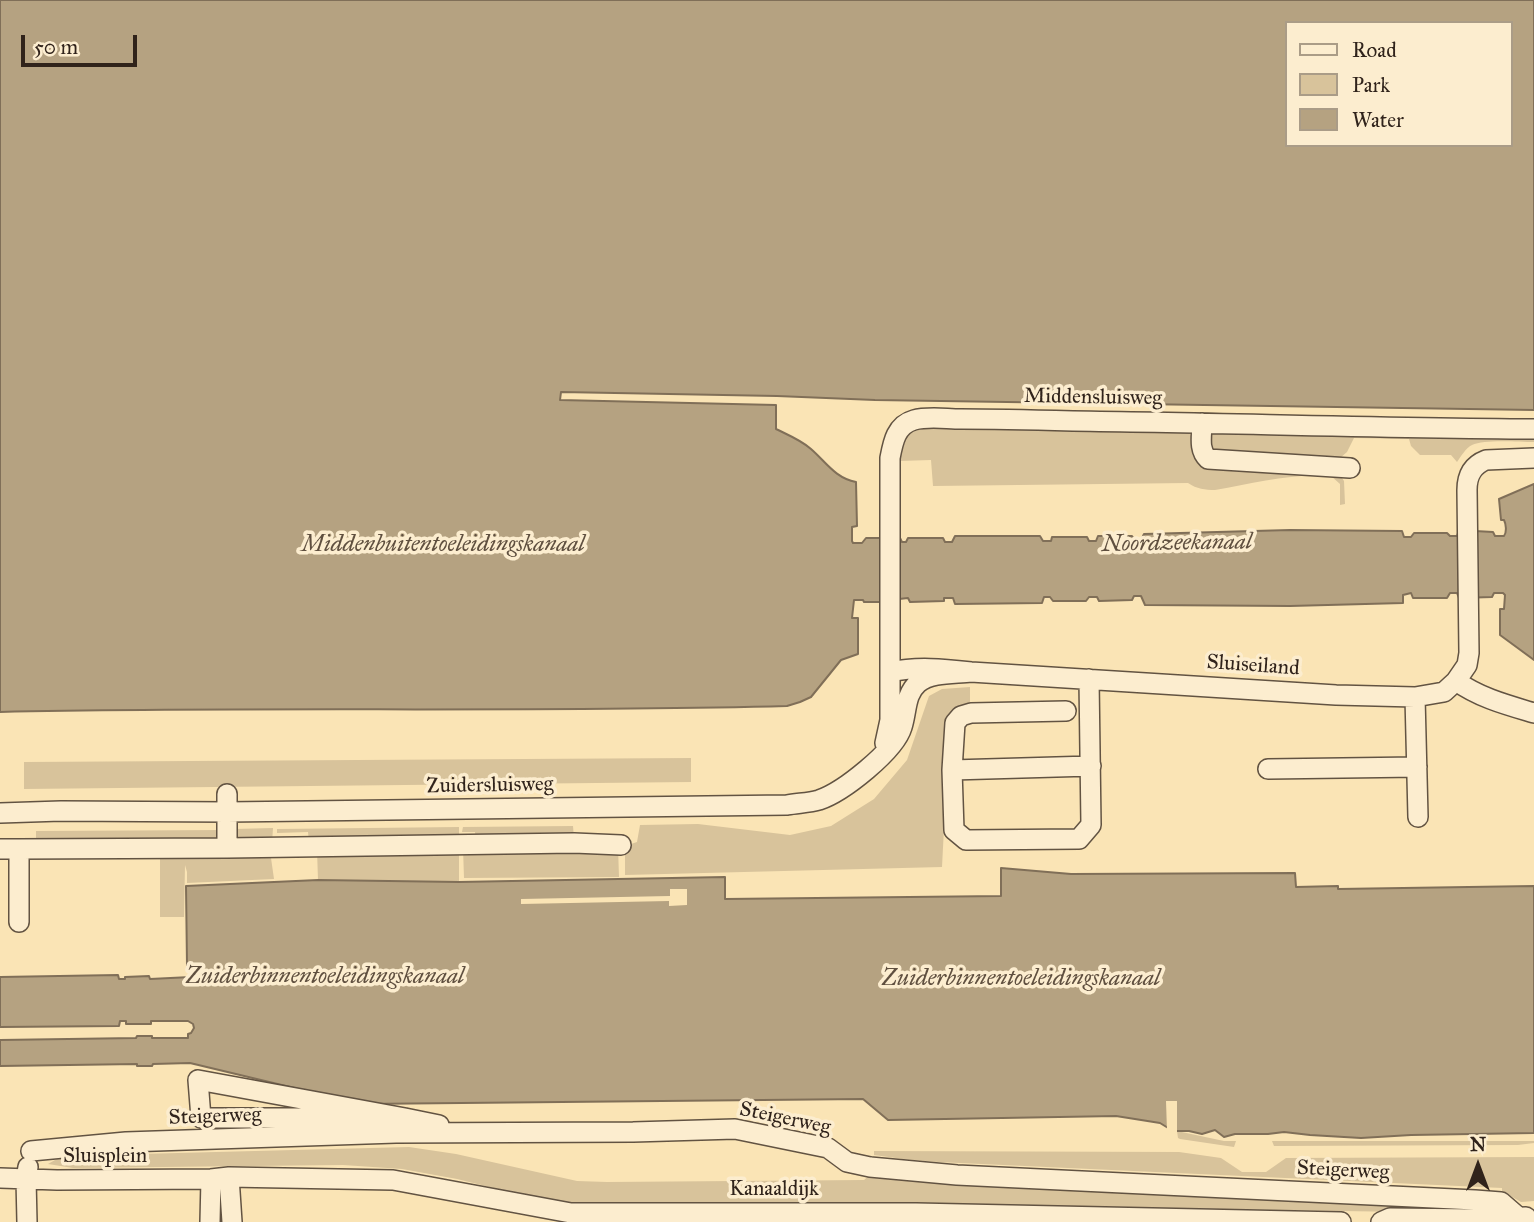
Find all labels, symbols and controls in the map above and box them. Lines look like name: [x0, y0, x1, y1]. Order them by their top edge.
scale bar: [24, 21, 140, 65]
legend: [1286, 21, 1513, 147]
text: 50 m: [34, 34, 78, 60]
text: Road: [1352, 37, 1397, 63]
text: Park: [1352, 72, 1390, 98]
text: Water: [1352, 107, 1404, 133]
street label: Middensluisweg: [1024, 384, 1162, 412]
water label: Noordzeekanaal: [1102, 529, 1252, 559]
water label: Middenbuitentoeleidingskanaal: [301, 531, 585, 559]
street label: Sluiseiland: [1206, 650, 1300, 682]
street label: Zuidersluisweg: [426, 772, 554, 800]
water label: Zuiderbinnentoeleidingskanaal: [186, 963, 464, 991]
water label: Zuiderbinnentoeleidingskanaal: [882, 965, 1160, 993]
street label: Steigerweg: [737, 1097, 833, 1141]
street label: Steigerweg: [168, 1103, 262, 1131]
north arrow: [1443, 1131, 1513, 1201]
text: N: [1470, 1133, 1486, 1156]
street label: Sluisplein: [63, 1144, 147, 1170]
street label: Steigerweg: [1296, 1156, 1390, 1186]
street label: Kanaaldijk: [729, 1177, 819, 1203]

